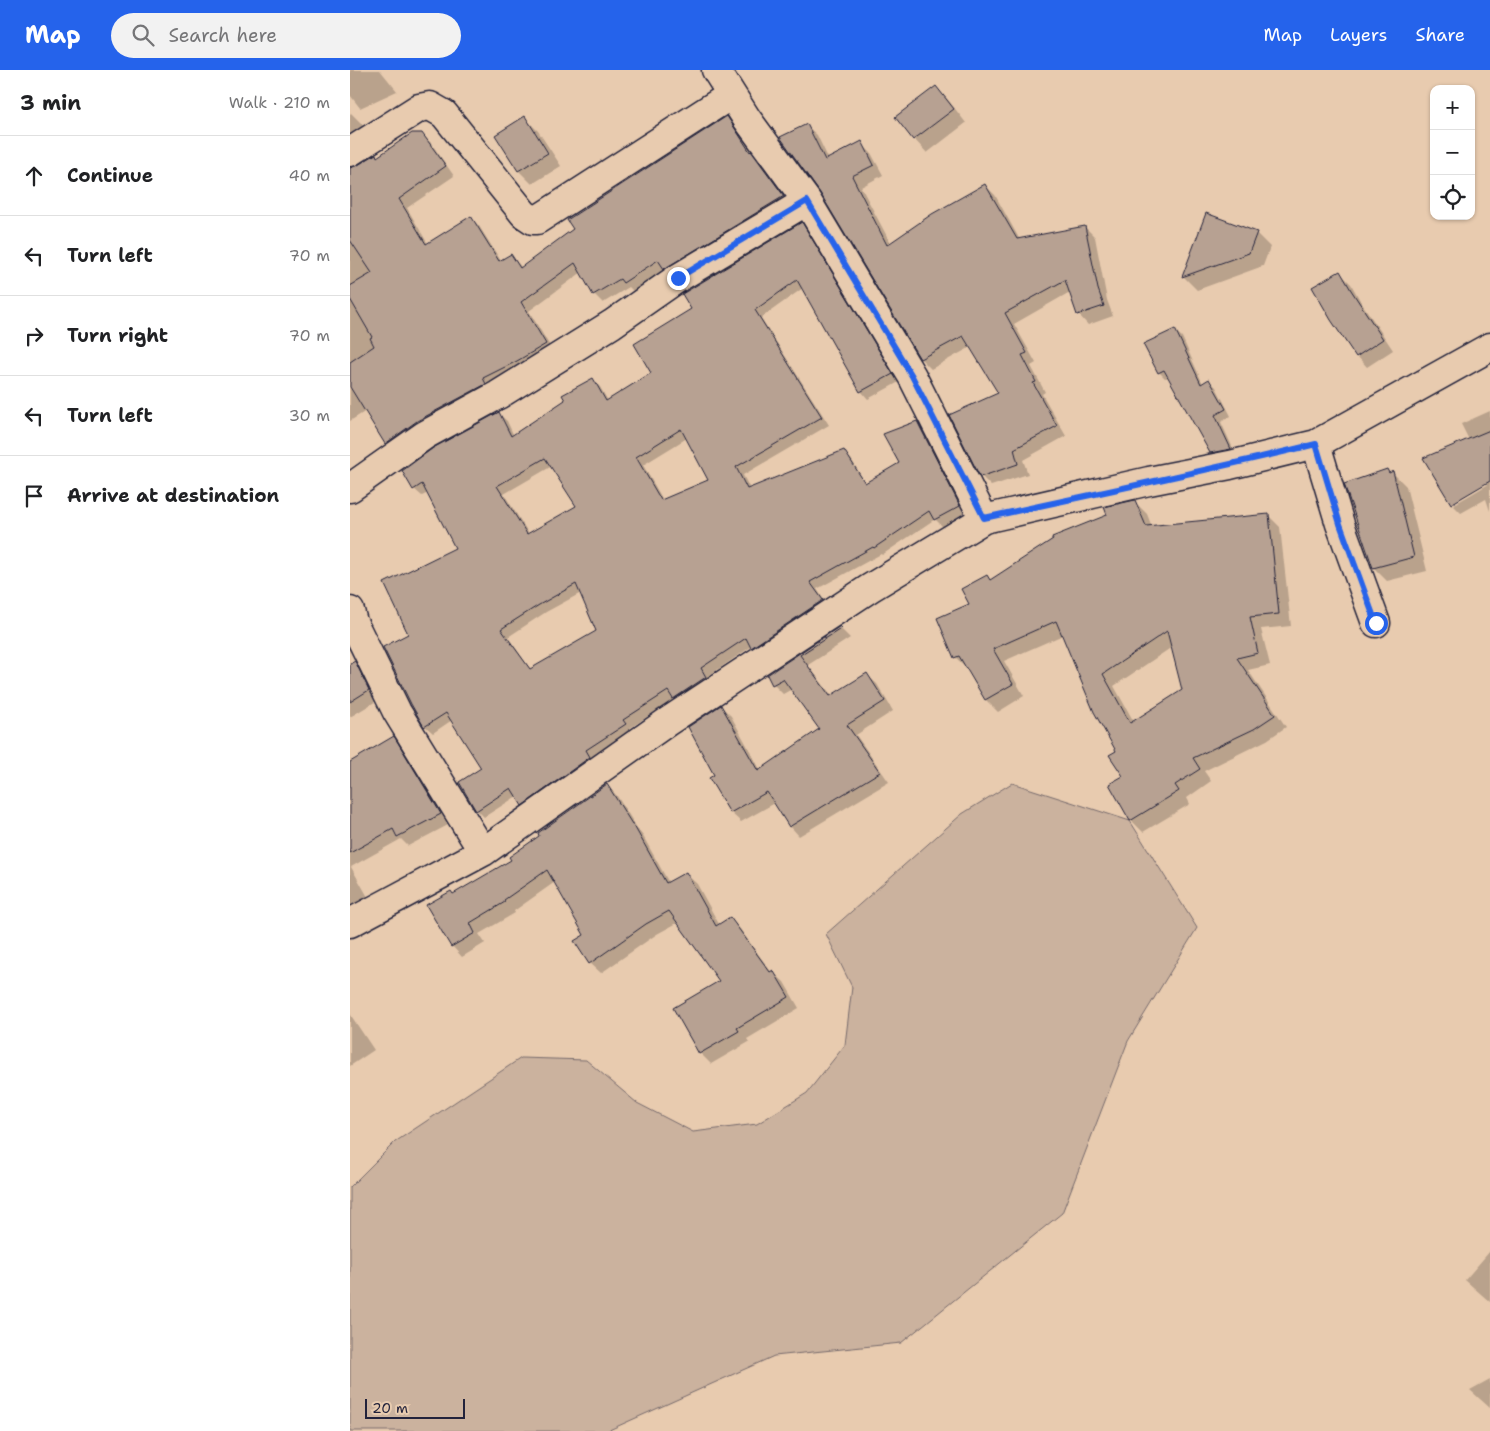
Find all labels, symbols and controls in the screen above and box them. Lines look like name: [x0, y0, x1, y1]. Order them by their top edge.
search box: [111, 13, 461, 58]
text: Map: [25, 19, 81, 51]
icon: search: [129, 21, 157, 49]
text: Search here: [169, 23, 277, 48]
text: Map: [1264, 23, 1302, 47]
text: Layers: [1330, 23, 1387, 47]
text: Share: [1415, 23, 1465, 47]
map controls: [1430, 85, 1475, 220]
button: +: [1430, 85, 1475, 130]
text: 3 min: [20, 89, 81, 117]
text: Walk · 210 m: [229, 92, 330, 113]
button: −: [1430, 130, 1475, 175]
icon: ahead: [20, 162, 48, 190]
text: Continue: [67, 163, 153, 188]
text: 40 m: [288, 165, 330, 186]
button: locate: [1430, 175, 1475, 220]
icon: left: [20, 242, 48, 270]
text: Turn left: [67, 243, 153, 268]
text: 70 m: [289, 245, 330, 266]
route end: [667, 267, 690, 290]
icon: right: [20, 322, 48, 350]
text: Turn right: [67, 323, 168, 348]
text: 70 m: [289, 325, 330, 346]
icon: left: [20, 402, 48, 430]
text: Turn left: [67, 403, 153, 428]
text: 30 m: [289, 405, 330, 426]
icon: arrive: [20, 482, 48, 510]
text: Arrive at destination: [67, 483, 279, 508]
route start: [1365, 612, 1388, 635]
scale bar: [365, 1396, 465, 1419]
text: 20 m: [372, 1399, 408, 1417]

